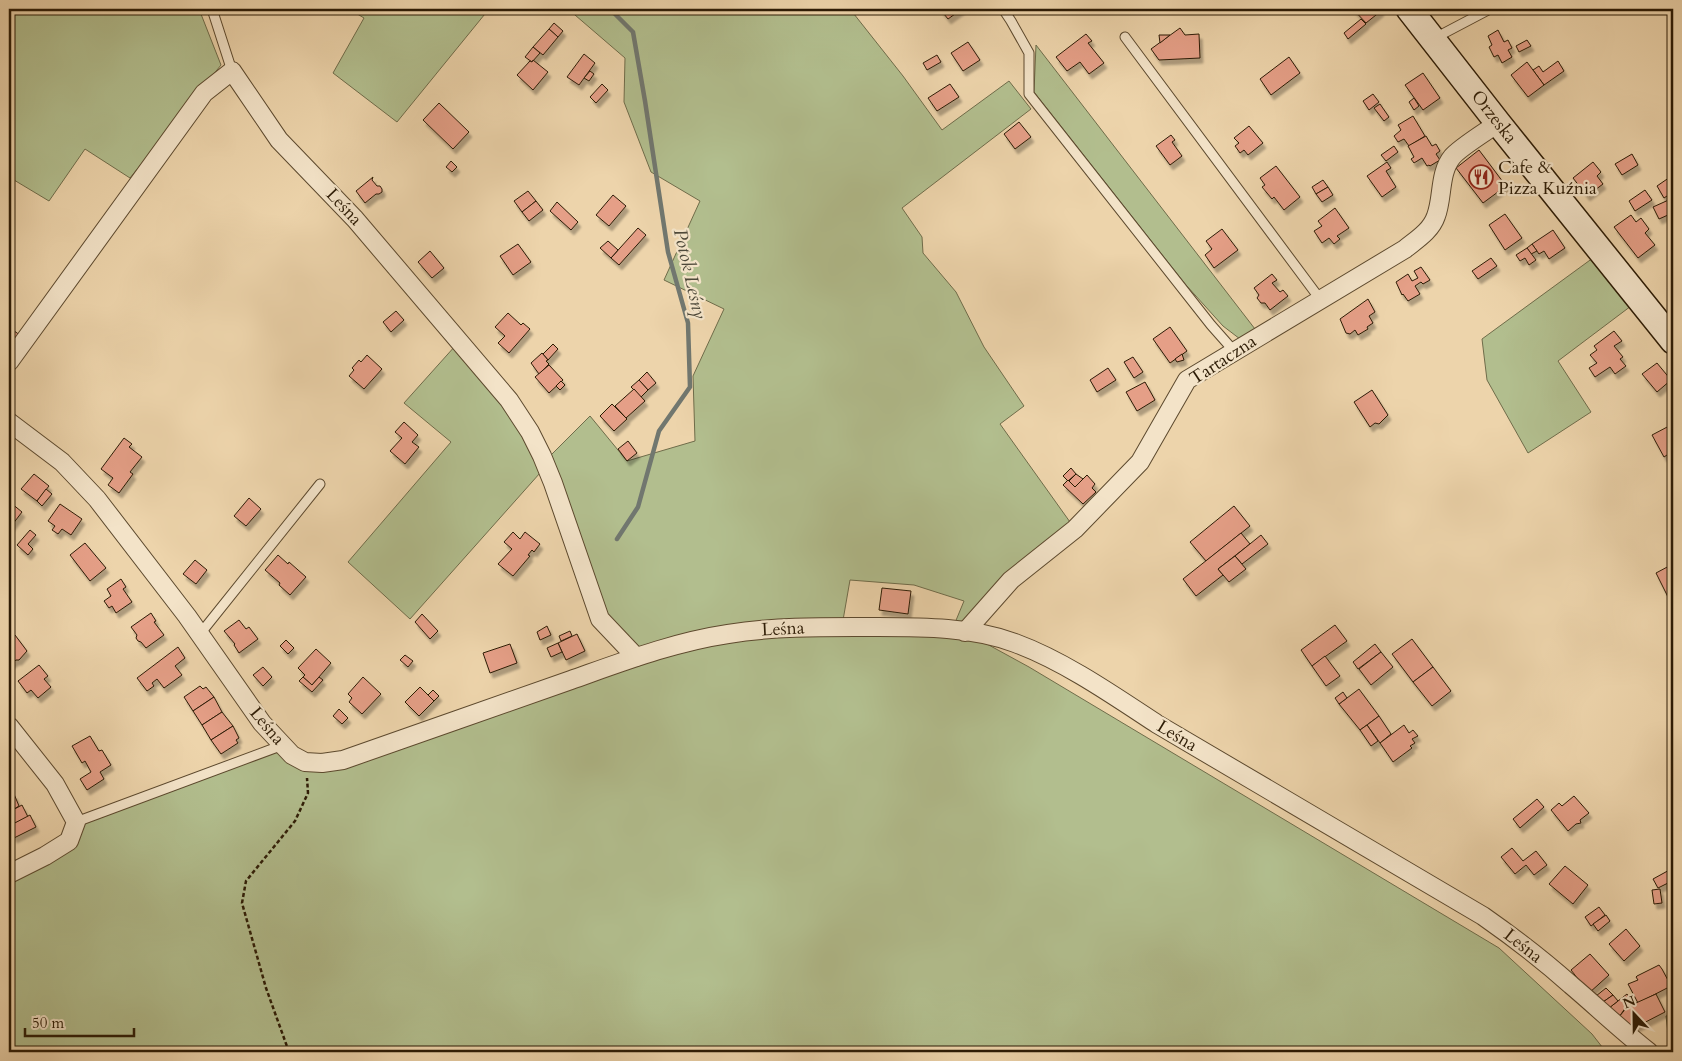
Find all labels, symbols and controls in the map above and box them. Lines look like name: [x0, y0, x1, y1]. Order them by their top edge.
street label: Orzeska: [1465, 85, 1523, 149]
place label: Cafe & Pizza Kuźnia: [1498, 155, 1597, 201]
restaurant icon: Cafe & Pizza Kuźnia: [1468, 164, 1494, 190]
street label: Leśna: [320, 183, 368, 231]
water label: Potok Leśny: [667, 226, 713, 322]
street label: Tartaczna: [1185, 329, 1262, 391]
street label: Leśna: [761, 615, 805, 643]
street label: Leśna: [244, 701, 291, 751]
street label: Leśna: [1152, 714, 1202, 758]
street label: Leśna: [1498, 923, 1548, 969]
north arrow: [1610, 988, 1660, 1038]
text: N: [1620, 991, 1639, 1013]
scale bar: [25, 1006, 134, 1038]
text: 50 m: [32, 1013, 64, 1033]

